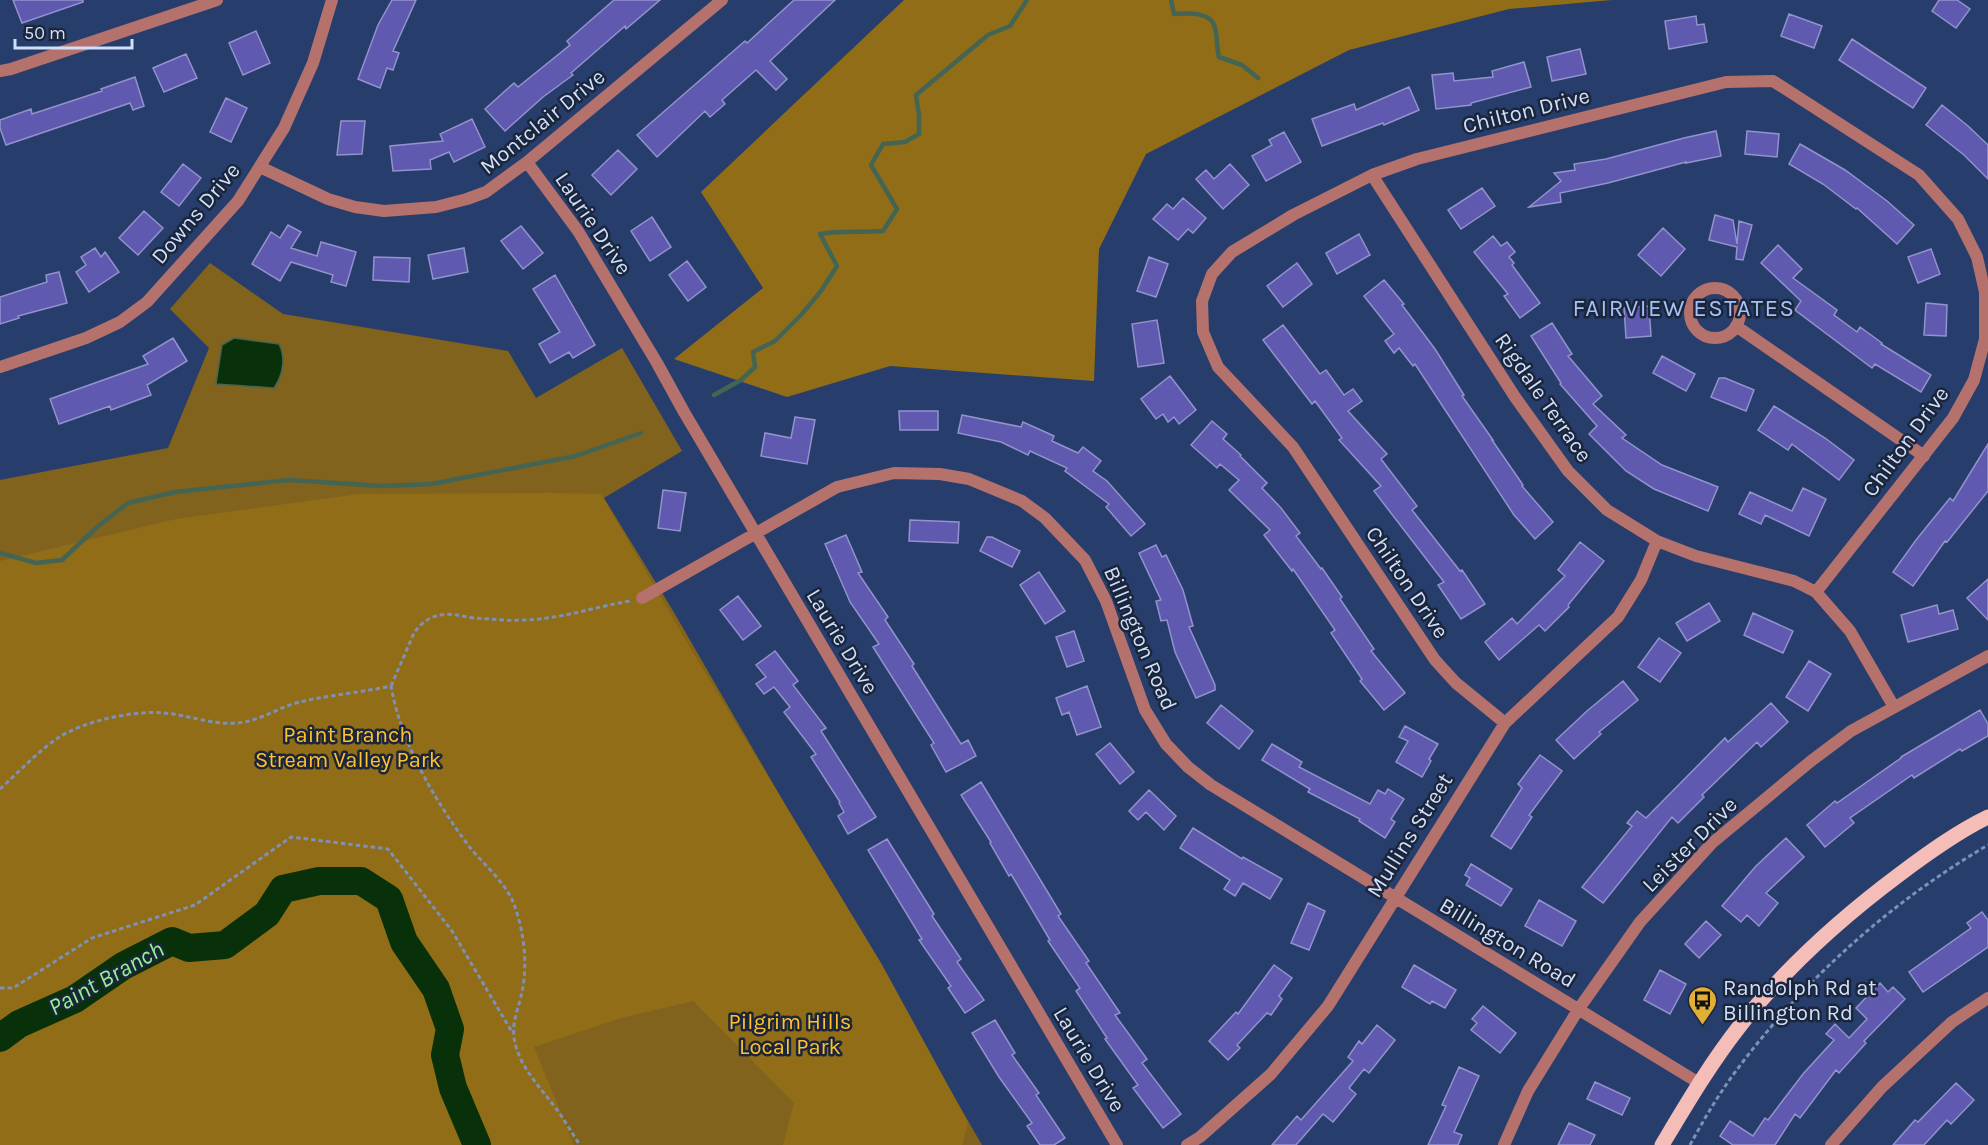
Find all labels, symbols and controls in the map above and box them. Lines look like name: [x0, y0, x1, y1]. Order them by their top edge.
scale bar: [15, 12, 132, 50]
text: 50 m: [24, 22, 66, 44]
street label: Montclair Drive: [475, 64, 610, 180]
street label: Chilton Drive: [1460, 83, 1592, 139]
street label: Downs Drive: [146, 158, 246, 269]
street label: Laurie Drive: [549, 167, 637, 280]
district label: FAIRVIEW ESTATES: [1572, 294, 1796, 322]
street label: Rigdale Terrace: [1489, 328, 1597, 467]
street label: Chilton Drive: [1857, 381, 1954, 502]
street label: Chilton Drive: [1360, 522, 1454, 644]
street label: Billington Road: [1098, 562, 1182, 714]
street label: Laurie Drive: [801, 584, 884, 699]
park label: Paint Branch Stream Valley Park: [255, 722, 441, 773]
street label: Mullins Street: [1361, 769, 1458, 902]
street label: Leister Drive: [1637, 792, 1743, 898]
street label: Billington Road: [1435, 892, 1580, 994]
water label: Paint Branch: [43, 935, 169, 1021]
place label: Randolph Rd at Billington Rd: [1723, 975, 1877, 1026]
bus stop icon: Randolph Rd at Billington Rd: [1686, 984, 1718, 1026]
street label: Laurie Drive: [1048, 1002, 1131, 1117]
park label: Pilgrim Hills Local Park: [729, 1009, 851, 1060]

